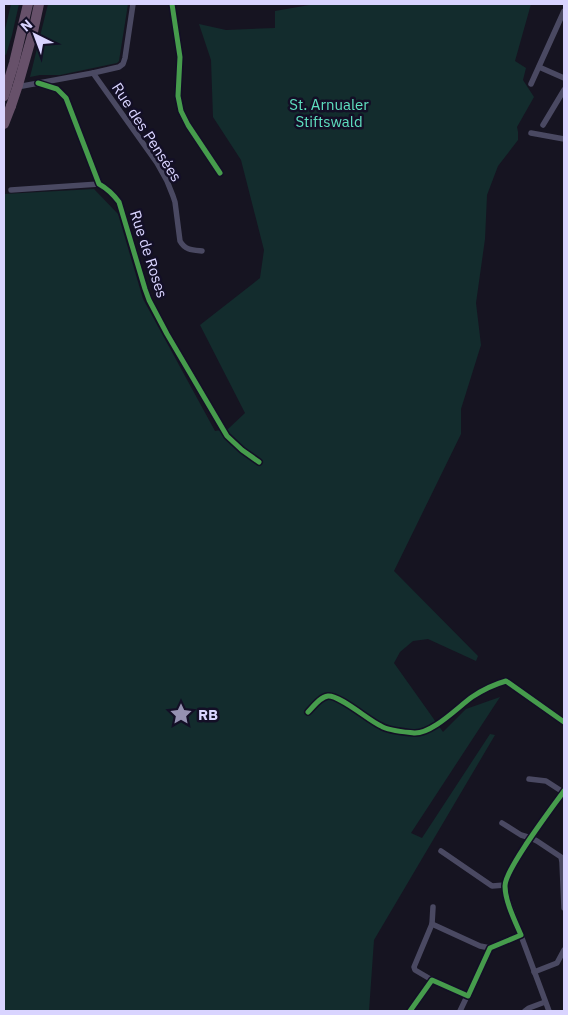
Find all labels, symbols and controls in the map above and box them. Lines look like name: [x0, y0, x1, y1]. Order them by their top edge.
north arrow: [10, 10, 60, 60]
text: N: [17, 15, 36, 35]
street label: Rue des Pensées: [108, 79, 186, 185]
park label: St. Arnualer Stiftswald: [289, 95, 369, 131]
street label: Rue de Roses: [126, 208, 172, 300]
place icon: RB: [168, 701, 194, 727]
place label: RB: [198, 705, 218, 724]

